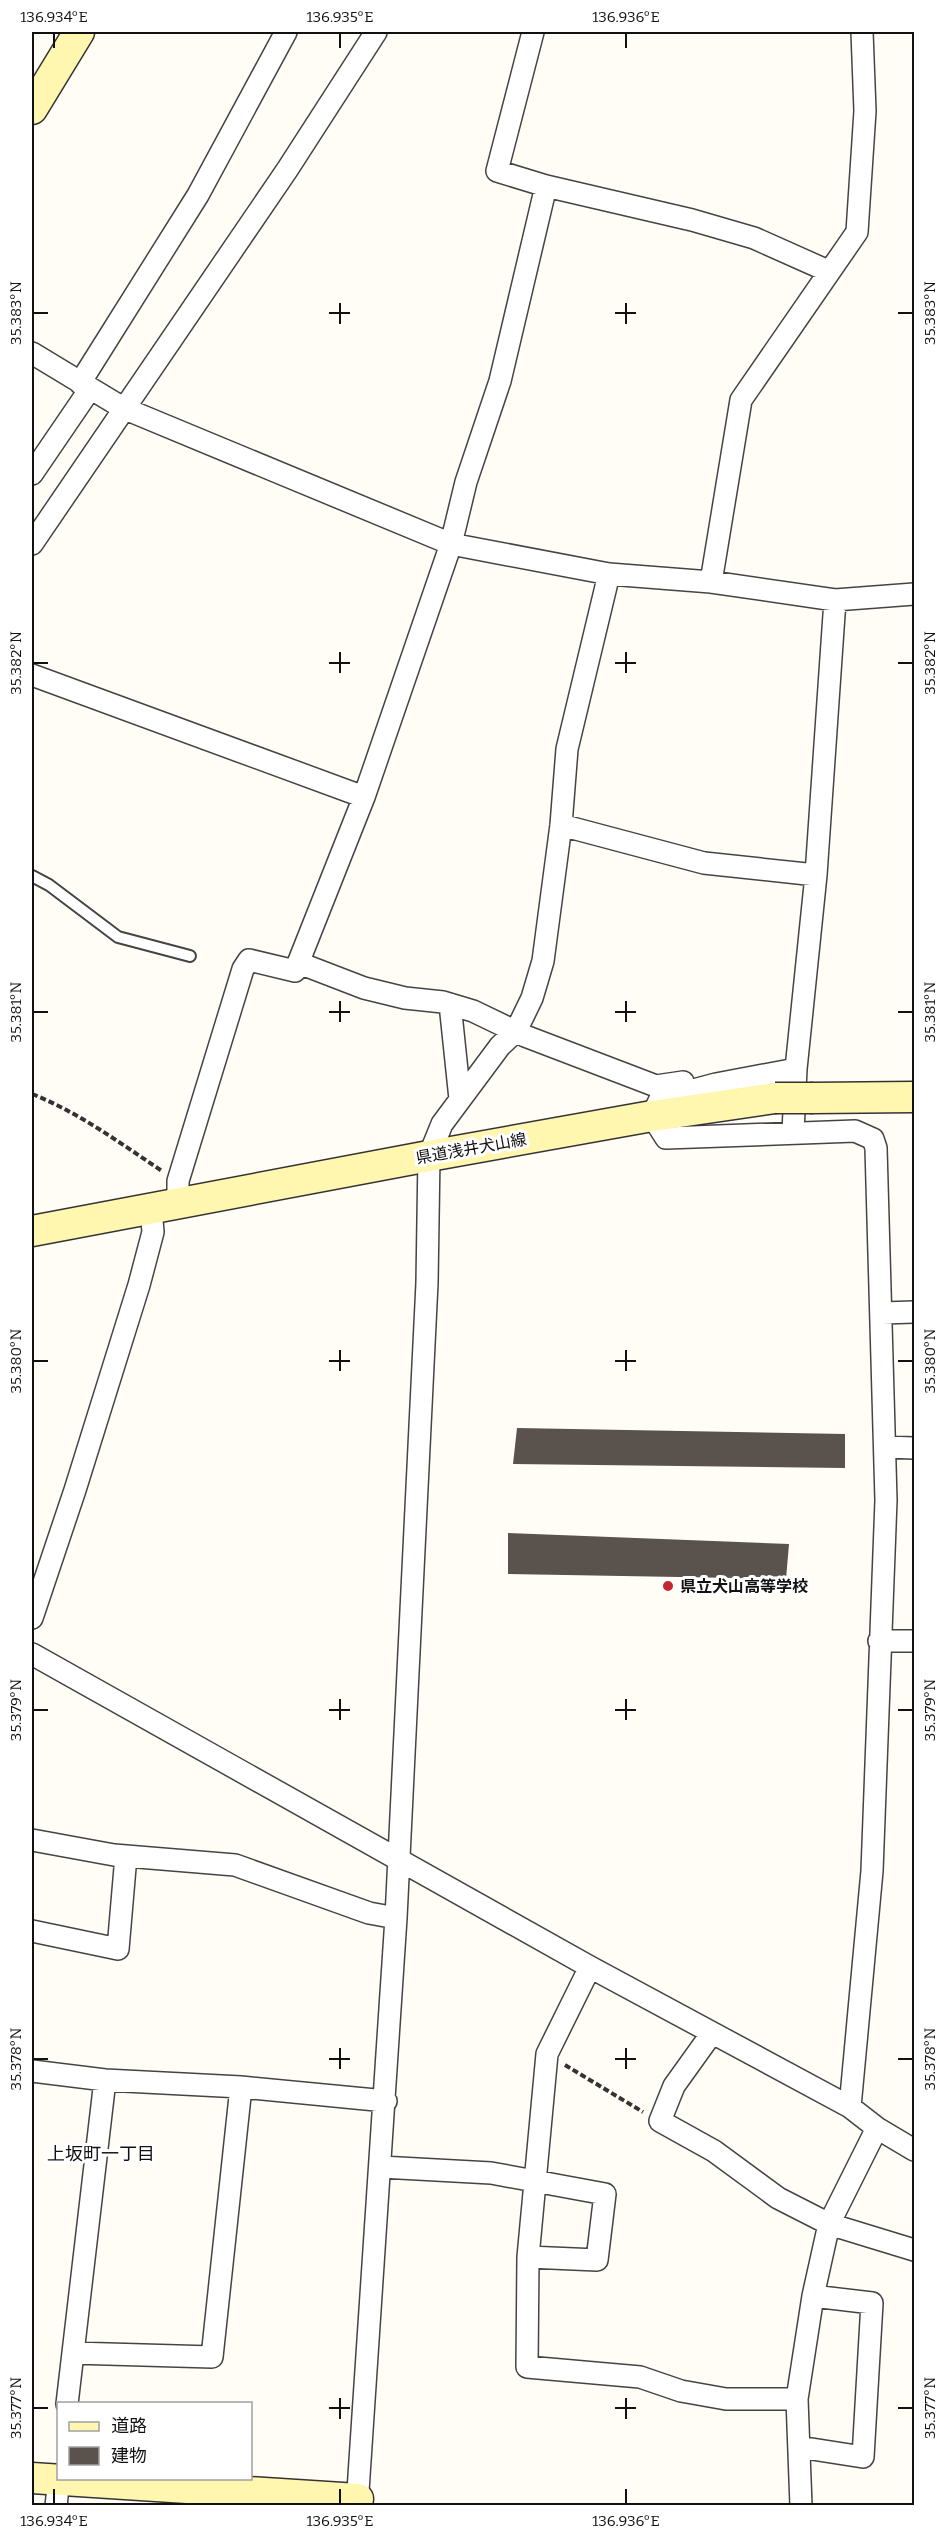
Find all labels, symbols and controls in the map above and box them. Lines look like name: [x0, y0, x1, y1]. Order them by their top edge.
text: 136.934°E: [20, 8, 88, 26]
text: 136.935°E: [306, 8, 374, 26]
text: 136.936°E: [592, 8, 660, 26]
text: 35.383°N: [7, 281, 25, 345]
text: 35.383°N: [921, 281, 939, 345]
text: 35.382°N: [7, 631, 25, 695]
text: 35.382°N: [921, 631, 939, 695]
text: 35.381°N: [7, 981, 25, 1042]
text: 35.381°N: [921, 981, 939, 1042]
street label: 県道浅井犬山線: [414, 1129, 528, 1168]
text: 35.380°N: [7, 1328, 25, 1393]
text: 35.380°N: [921, 1328, 939, 1393]
place label: 県立犬山高等学校: [680, 1577, 808, 1596]
marker: 県立犬山高等学校: [661, 1579, 675, 1593]
text: 35.379°N: [7, 1679, 25, 1741]
text: 35.379°N: [921, 1679, 939, 1741]
text: 35.378°N: [7, 2027, 25, 2090]
text: 35.378°N: [921, 2027, 939, 2090]
district label: 上坂町一丁目: [47, 2143, 155, 2165]
text: 35.377°N: [7, 2377, 25, 2439]
text: 35.377°N: [921, 2377, 939, 2439]
legend: [57, 2402, 252, 2480]
text: 道路: [111, 2415, 147, 2437]
text: 建物: [111, 2445, 147, 2467]
text: 136.934°E: [20, 2512, 88, 2530]
text: 136.935°E: [306, 2512, 374, 2530]
text: 136.936°E: [592, 2512, 660, 2530]

